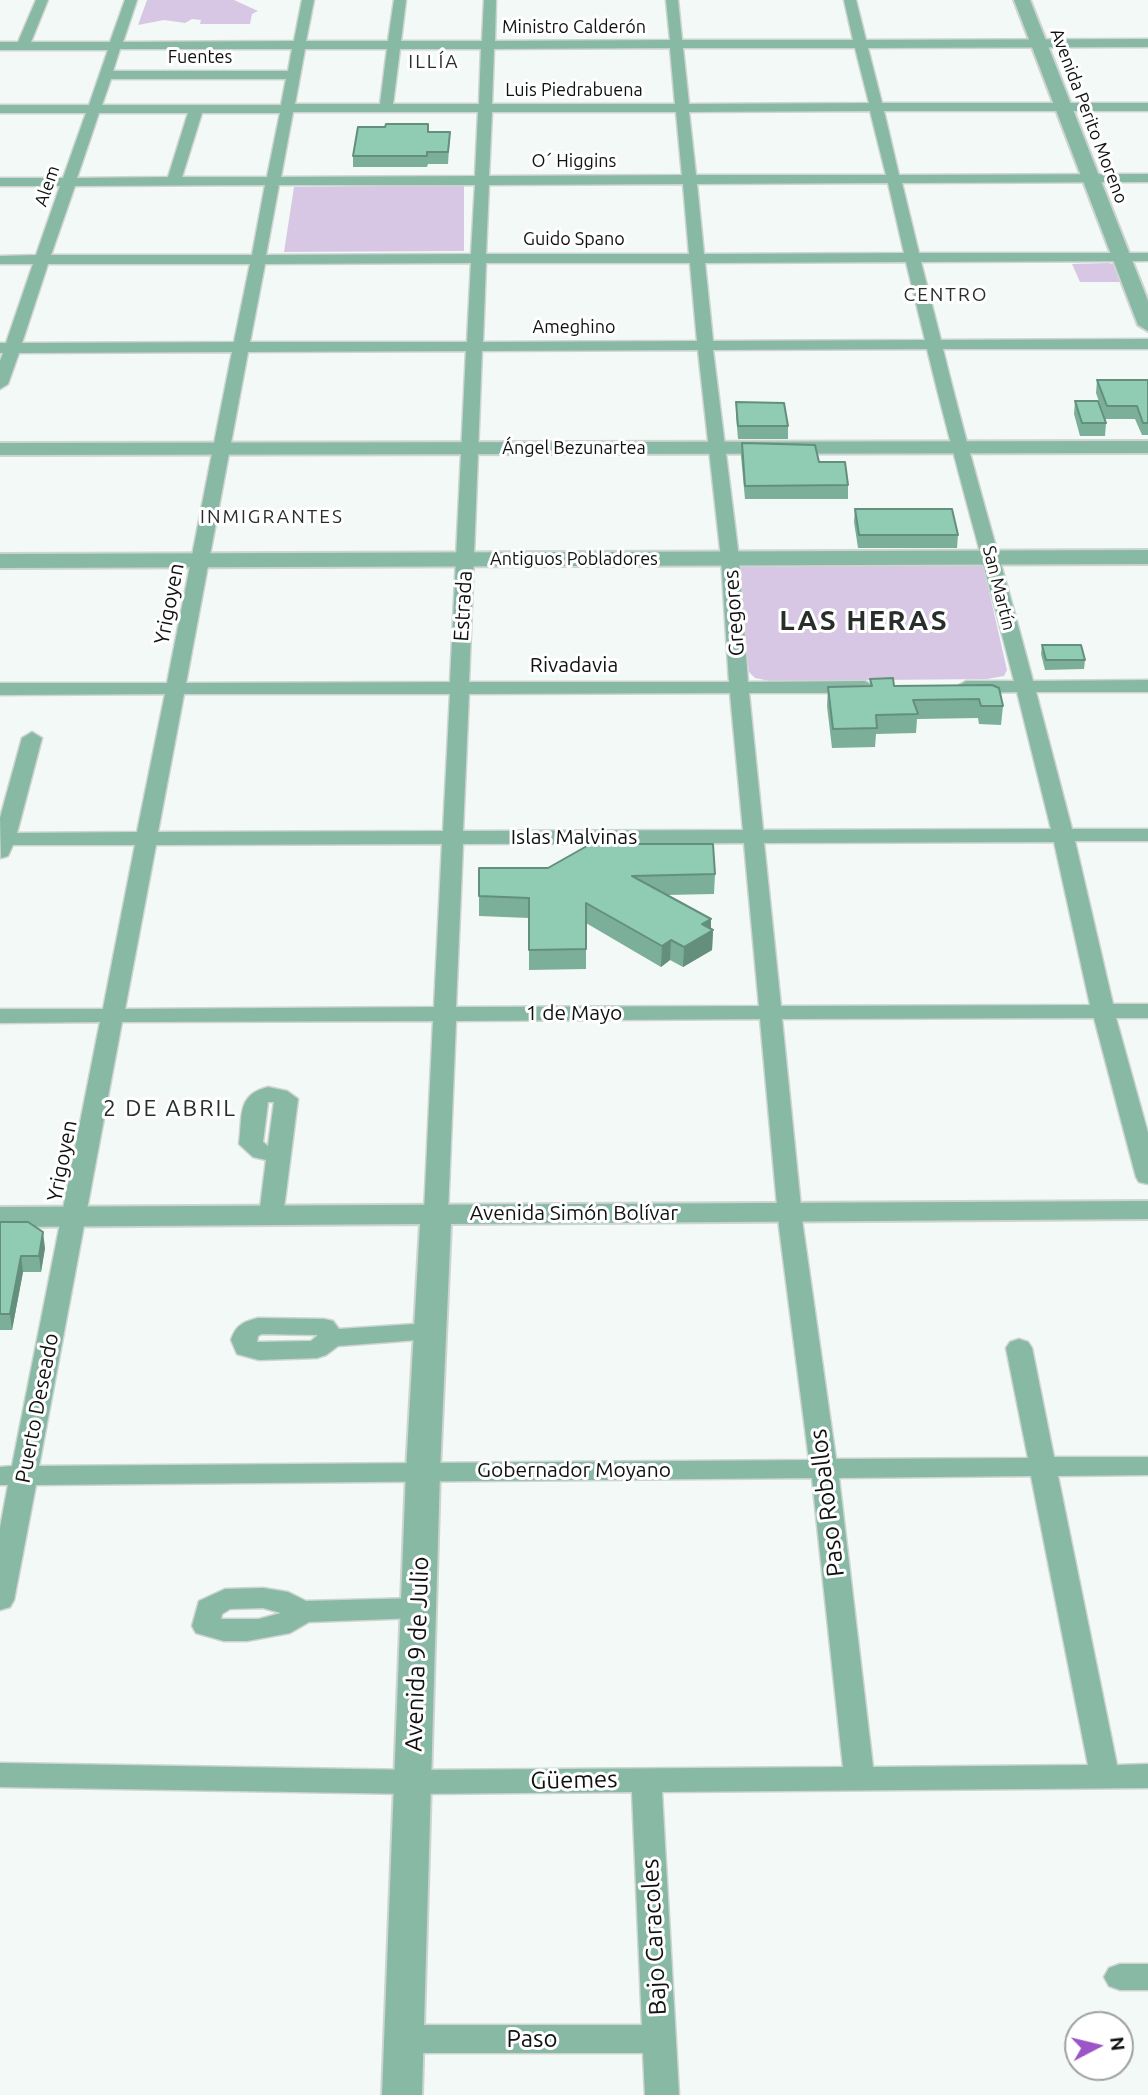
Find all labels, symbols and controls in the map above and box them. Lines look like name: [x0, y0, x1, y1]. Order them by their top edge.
street label: Ministro Calderón: [502, 16, 646, 38]
street label: Avenida Perito Moreno: [1046, 25, 1132, 207]
street label: Fuentes: [168, 46, 232, 68]
district label: ILLÍA: [409, 51, 459, 73]
street label: Luis Piedrabuena: [505, 79, 643, 101]
street label: O´ Higgins: [532, 150, 616, 172]
street label: Alem: [30, 163, 64, 209]
street label: Guido Spano: [523, 228, 625, 250]
district label: CENTRO: [904, 284, 988, 306]
street label: Ameghino: [533, 316, 615, 338]
street label: Ángel Bezunartea: [502, 437, 646, 459]
district label: INMIGRANTES: [201, 506, 343, 528]
street label: San Martín: [978, 543, 1020, 633]
street label: Antiguos Pobladores: [490, 548, 658, 570]
street label: Yrigoyen: [149, 561, 189, 647]
street label: Gregores: [718, 569, 750, 657]
street label: Estrada: [449, 570, 477, 642]
district label: LAS HERAS: [780, 604, 948, 638]
street label: Rivadavia: [530, 652, 618, 678]
street label: Islas Malvinas: [511, 824, 637, 850]
street label: 1 de Mayo: [526, 1000, 622, 1026]
district label: 2 DE ABRIL: [104, 1094, 236, 1122]
street label: Yrigoyen: [42, 1118, 82, 1204]
street label: Avenida Simón Bolívar: [470, 1200, 678, 1226]
street label: Puerto Deseado: [10, 1331, 64, 1485]
street label: Paso Roballos: [804, 1427, 850, 1579]
street label: Gobernador Moyano: [477, 1457, 671, 1483]
street label: Avenida 9 de Julio: [399, 1556, 435, 1752]
street label: Güemes: [530, 1765, 618, 1795]
street label: Bajo Caracoles: [636, 1858, 672, 2016]
north arrow: [1064, 2011, 1134, 2081]
street label: Paso: [507, 2025, 557, 2053]
text: N: [1106, 2035, 1130, 2052]

